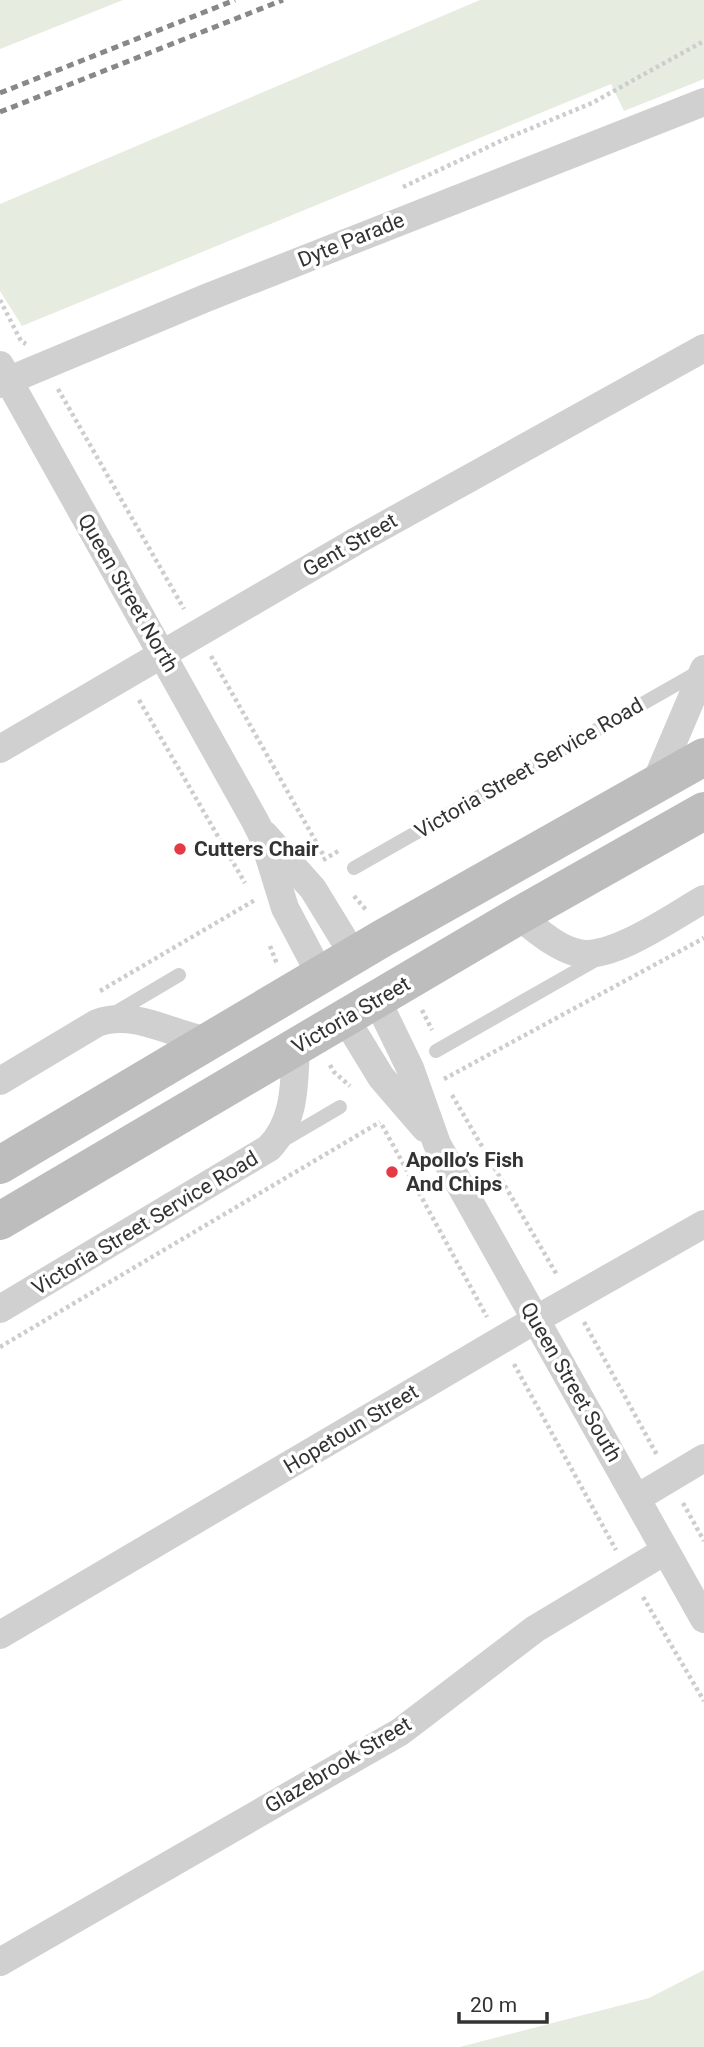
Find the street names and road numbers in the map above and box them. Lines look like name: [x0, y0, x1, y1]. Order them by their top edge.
street label: Dyte Parade: [294, 208, 408, 272]
street label: Gent Street: [299, 508, 401, 582]
street label: Queen Street North: [73, 510, 183, 676]
street label: Victoria Street Service Road: [411, 693, 647, 843]
street label: Victoria Street: [288, 971, 414, 1058]
street label: Victoria Street Service Road: [28, 1146, 262, 1300]
street label: Queen Street South: [516, 1298, 626, 1466]
street label: Hopetoun Street: [280, 1379, 423, 1479]
street label: Glazebrook Street: [261, 1712, 415, 1818]

